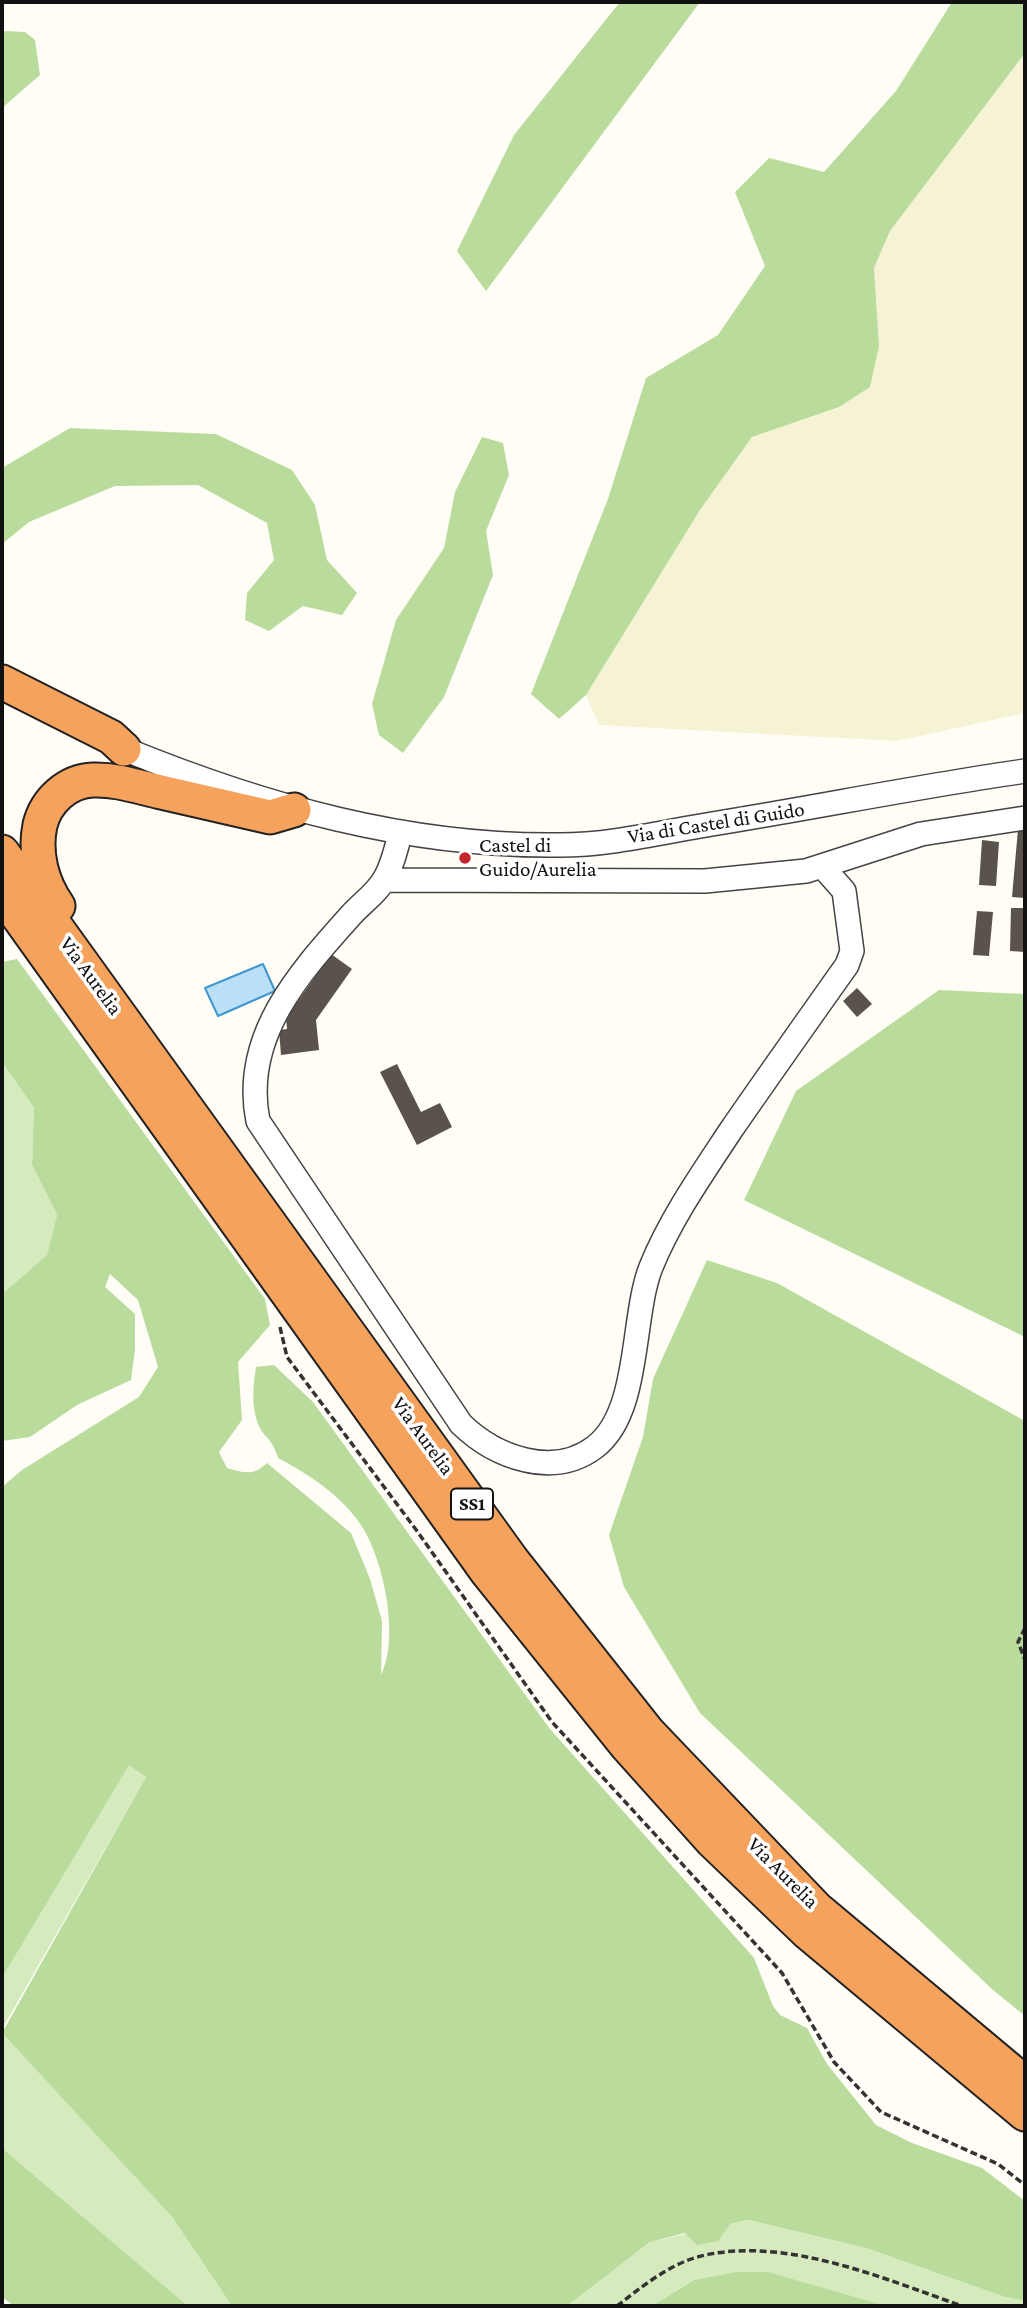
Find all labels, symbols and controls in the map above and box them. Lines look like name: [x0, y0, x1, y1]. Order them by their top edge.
street label: Via di Castel di Guido: [626, 797, 806, 849]
place label: Castel di Guido/Aurelia: [479, 833, 597, 883]
marker: Castel di Guido/Aurelia: [457, 850, 473, 866]
street label: Via Aurelia: [54, 932, 128, 1020]
street label: Via Aurelia: [386, 1392, 460, 1480]
road number: SS1: [451, 1488, 493, 1520]
street label: Via Aurelia: [742, 1832, 824, 1914]

